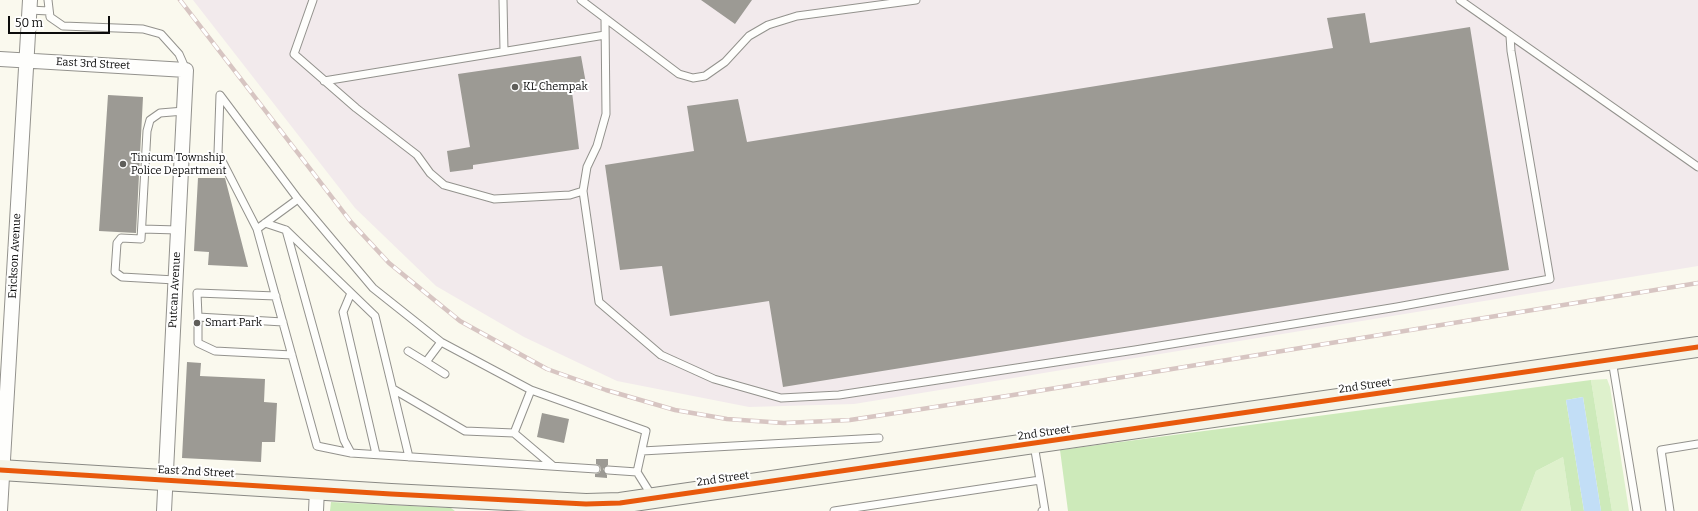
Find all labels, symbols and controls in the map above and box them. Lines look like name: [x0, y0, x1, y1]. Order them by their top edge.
scale bar: [10, 8, 112, 34]
text: 50 m: [15, 16, 43, 30]
street label: East 3rd Street: [55, 55, 131, 73]
place label: KL Chempak: [523, 80, 588, 94]
marker: KL Chempak: [510, 82, 520, 92]
place label: Tinicum Township Police Department: [131, 151, 227, 177]
marker: Tinicum Township Police Department: [118, 159, 128, 169]
street label: Erickson Avenue: [6, 213, 24, 299]
street label: Putcan Avenue: [166, 252, 184, 328]
place label: Smart Park: [205, 316, 262, 330]
marker: Smart Park: [192, 318, 202, 328]
street label: 2nd Street: [1338, 376, 1392, 396]
street label: 2nd Street: [1017, 423, 1071, 443]
street label: East 2nd Street: [157, 463, 235, 481]
street label: 2nd Street: [696, 469, 750, 489]

